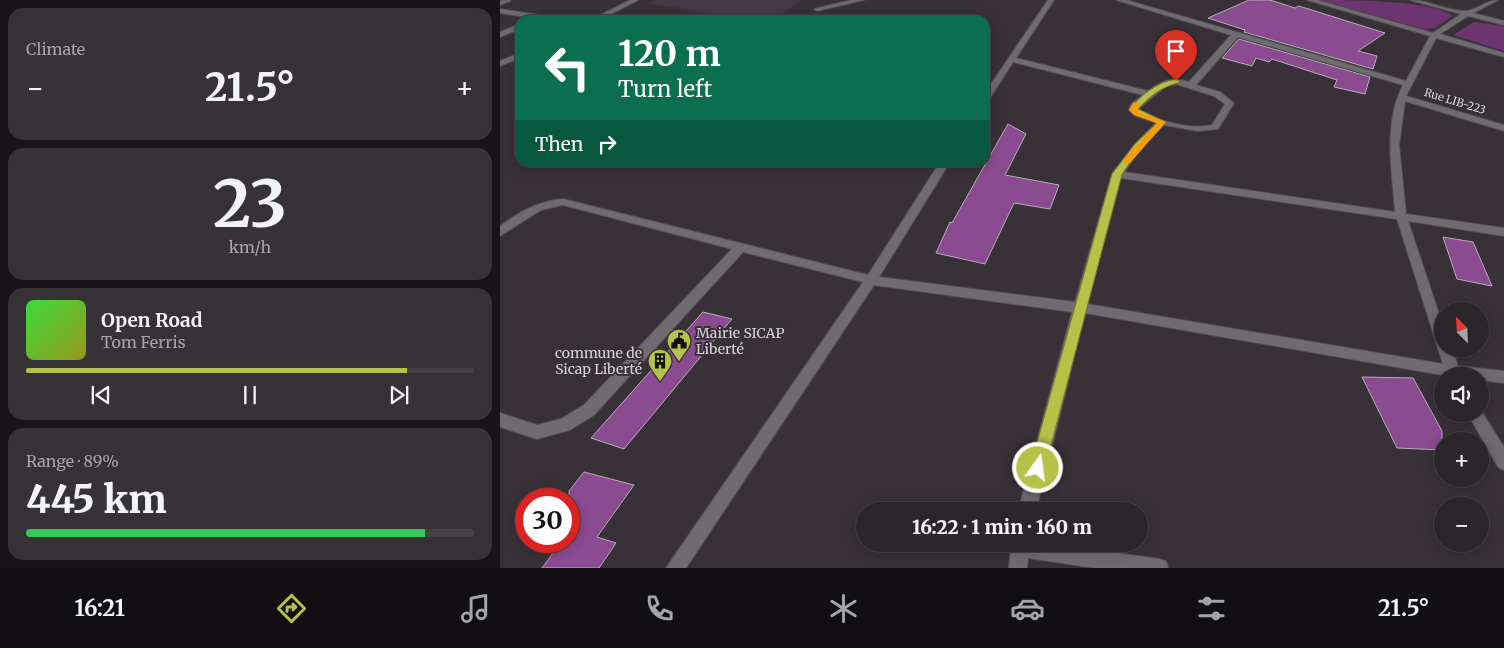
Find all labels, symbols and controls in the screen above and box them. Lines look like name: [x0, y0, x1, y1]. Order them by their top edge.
pin: [1155, 30, 1197, 81]
text: 120 m: [618, 32, 721, 76]
icon: left: [535, 35, 600, 100]
icon: arrive: [1162, 37, 1190, 65]
text: Climate: [26, 39, 85, 59]
text: 21.5°: [205, 64, 295, 111]
text: −: [26, 70, 45, 106]
text: +: [455, 70, 474, 106]
text: Turn left: [618, 75, 712, 103]
street label: Rue LIB-223: [1423, 85, 1487, 117]
icon: right: [593, 130, 621, 158]
text: Then: [535, 132, 583, 156]
text: 23: [213, 163, 287, 245]
text: km/h: [229, 237, 271, 257]
north arrow: [1434, 302, 1489, 358]
map controls: [1434, 302, 1489, 552]
text: Open Road: [101, 308, 203, 332]
place label: Mairie SICAP Liberté: [696, 324, 784, 358]
public building icon: Mairie SICAP Liberté: [666, 328, 692, 362]
text: Tom Ferris: [101, 332, 186, 352]
place label: commune de Sicap Liberté: [555, 344, 642, 378]
building icon: commune de Sicap Liberté: [647, 348, 673, 382]
button: sound: [1434, 367, 1489, 422]
icon: previous: [87, 381, 115, 409]
icon: pause: [236, 381, 264, 409]
icon: next: [385, 381, 413, 409]
button: +: [1434, 432, 1489, 487]
position arrow: [1011, 441, 1063, 493]
text: Range · 89%: [26, 451, 119, 471]
text: 445 km: [26, 476, 167, 523]
speed limit sign: 30: [515, 488, 580, 553]
button: −: [1434, 497, 1489, 552]
text: 16:22 · 1 min · 160 m: [912, 515, 1092, 539]
icon: directions: [274, 591, 309, 626]
icon: music: [458, 591, 493, 626]
icon: phone: [642, 591, 677, 626]
icon: climate: [826, 591, 861, 626]
icon: car: [1010, 591, 1045, 626]
icon: filters: [1194, 591, 1229, 626]
text: 16:21: [75, 594, 125, 622]
text: 21.5°: [1378, 594, 1429, 622]

